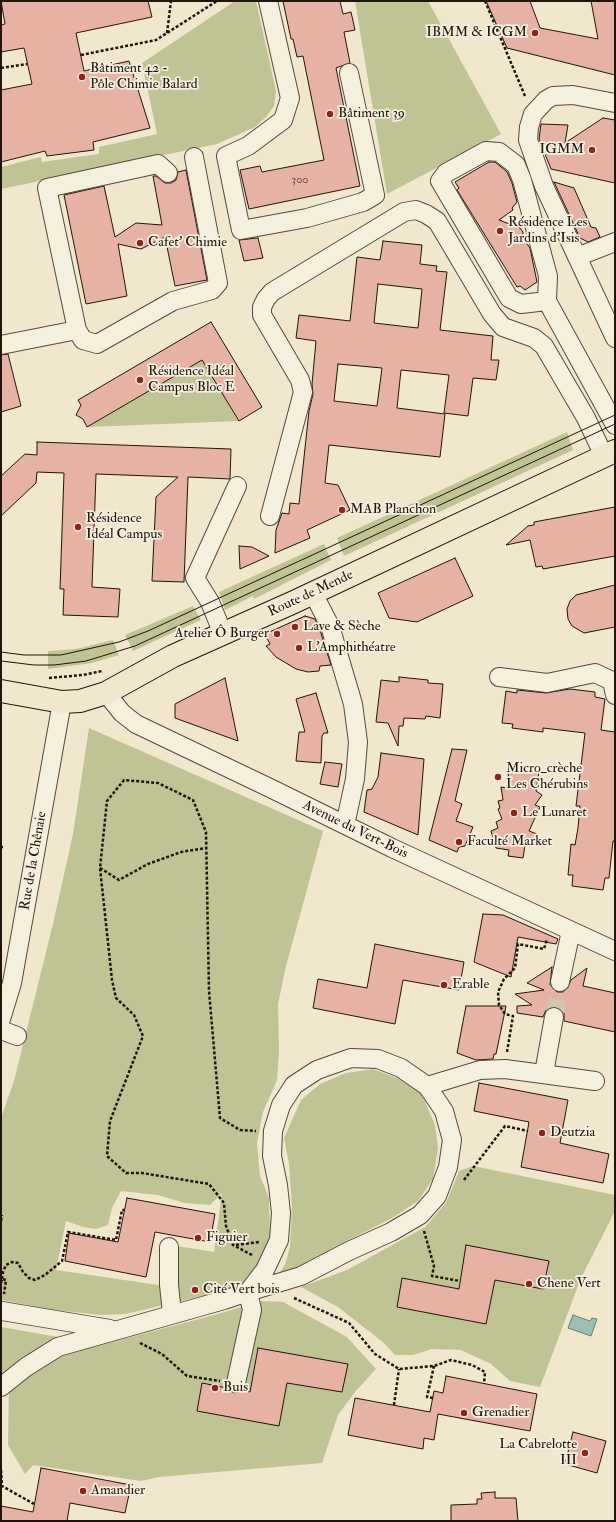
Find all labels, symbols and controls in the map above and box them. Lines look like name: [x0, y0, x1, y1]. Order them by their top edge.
place label: IBMM & ICGM: [426, 25, 527, 41]
marker: IBMM & ICGM: [530, 28, 540, 38]
place label: Bâtiment 42 - Pôle Chimie Balard: [90, 61, 198, 94]
marker: Bâtiment 42 - Pôle Chimie Balard: [77, 72, 87, 82]
place label: Bâtiment 39: [338, 106, 405, 122]
marker: Bâtiment 39: [325, 109, 335, 119]
place label: IGMM: [540, 142, 584, 158]
marker: IGMM: [587, 145, 597, 155]
house number: 300: [292, 173, 308, 187]
place label: Résidence Les Jardins d'Isis: [508, 215, 587, 248]
marker: Résidence Les Jardins d'Isis: [495, 226, 505, 236]
place label: Cafet' Chimie: [148, 235, 227, 251]
marker: Cafet' Chimie: [135, 238, 145, 248]
place label: Résidence Idéal Campus Bloc E: [148, 364, 235, 396]
marker: Résidence Idéal Campus Bloc E: [135, 375, 145, 385]
place label: MAB Planchon: [350, 502, 436, 518]
marker: MAB Planchon: [337, 505, 347, 515]
place label: Résidence Idéal Campus: [86, 511, 162, 544]
marker: Résidence Idéal Campus: [73, 522, 83, 532]
street label: Route de Mende: [266, 567, 356, 621]
place label: Lave & Sèche: [303, 619, 381, 635]
marker: Lave & Sèche: [290, 622, 300, 632]
place label: Atelier Ô Burger: [175, 626, 269, 642]
marker: Atelier Ô Burger: [272, 629, 282, 639]
place label: L'Amphithéatre: [307, 640, 396, 656]
marker: L'Amphithéatre: [294, 643, 304, 653]
place label: Micro_crèche Les Chérubins: [506, 761, 588, 794]
marker: Micro_crèche Les Chérubins: [493, 772, 503, 782]
street label: Avenue du Vert-Bois: [300, 797, 410, 863]
place label: Le Lunaret: [522, 805, 587, 821]
marker: Le Lunaret: [509, 808, 519, 818]
street label: Rue de la Chênaie: [17, 810, 51, 912]
place label: Faculté Market: [467, 834, 552, 850]
marker: Faculté Market: [454, 837, 464, 847]
place label: Erable: [452, 977, 489, 993]
marker: Erable: [439, 980, 449, 990]
place label: Deutzia: [550, 1125, 595, 1141]
marker: Deutzia: [537, 1128, 547, 1138]
place label: Figuier: [206, 1230, 247, 1246]
marker: Figuier: [193, 1233, 203, 1243]
place label: Chene Vert: [537, 1276, 601, 1292]
marker: Chene Vert: [524, 1279, 534, 1289]
place label: Cité Vert bois: [203, 1282, 280, 1298]
marker: Cité Vert bois: [190, 1285, 200, 1295]
place label: Buis: [223, 1380, 248, 1396]
marker: Buis: [210, 1383, 220, 1393]
place label: Grenadier: [472, 1405, 529, 1421]
marker: Grenadier: [459, 1408, 469, 1418]
place label: La Cabrelotte III: [499, 1437, 577, 1470]
marker: La Cabrelotte III: [580, 1448, 590, 1458]
place label: Amandier: [91, 1483, 145, 1499]
marker: Amandier: [78, 1486, 88, 1496]

